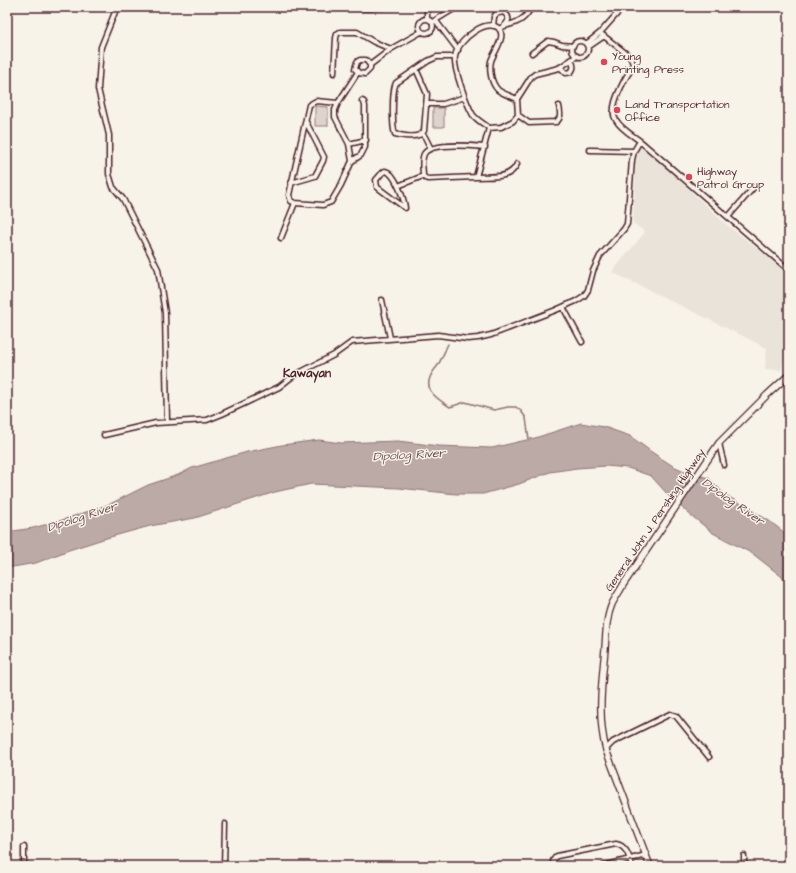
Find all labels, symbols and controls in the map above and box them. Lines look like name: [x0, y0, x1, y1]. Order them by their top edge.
place label: Young Printing Press: [612, 49, 684, 78]
marker: Young Printing Press: [599, 57, 609, 67]
place label: Land Transportation Office: [625, 97, 730, 125]
marker: Land Transportation Office: [612, 105, 622, 115]
place label: Highway Patrol Group: [697, 164, 764, 192]
marker: Highway Patrol Group: [684, 172, 694, 182]
district label: Kawayan: [283, 365, 331, 383]
water label: Dipolog River: [372, 445, 447, 466]
street label: General John J. Pershing Highway: [601, 446, 709, 595]
water label: Dipolog River: [698, 474, 769, 531]
water label: Dipolog River: [45, 497, 121, 537]

